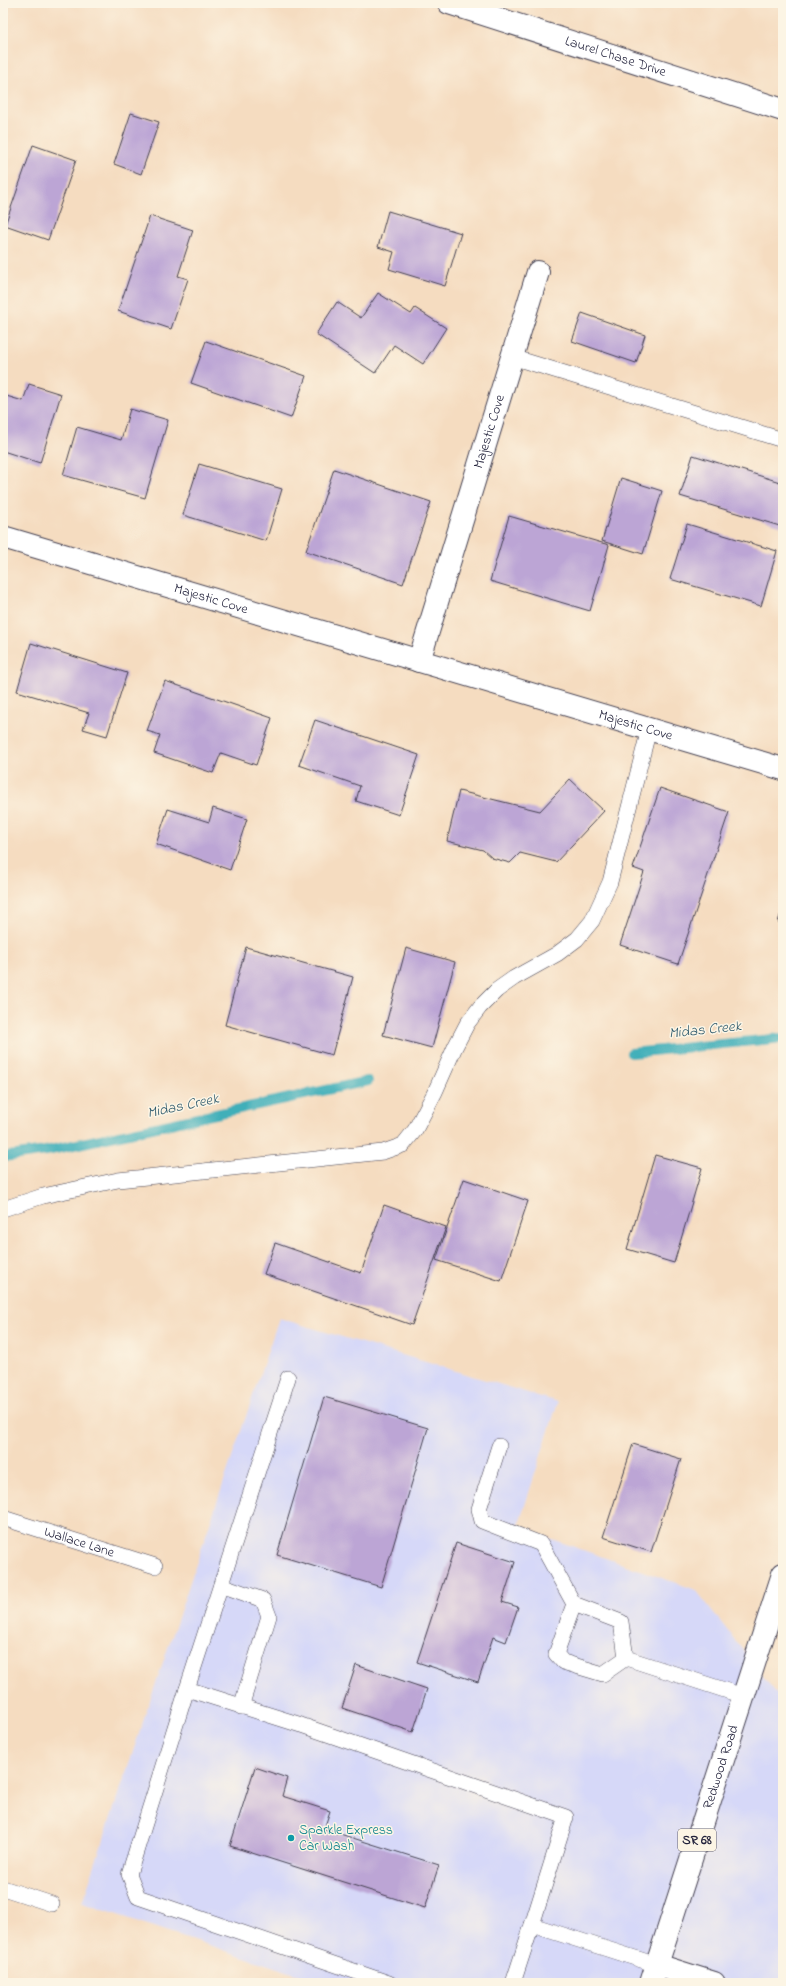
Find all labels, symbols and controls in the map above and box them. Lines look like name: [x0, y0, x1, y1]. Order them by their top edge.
street label: Laurel Chase Drive: [562, 30, 670, 83]
street label: Majestic Cove: [468, 391, 511, 471]
street label: Majestic Cove: [171, 578, 251, 620]
street label: Majestic Cove: [596, 704, 676, 746]
water label: Midas Creek: [668, 1015, 744, 1045]
water label: Midas Creek: [145, 1087, 222, 1124]
street label: Wallace Lane: [41, 1521, 118, 1563]
street label: Redwood Road: [697, 1722, 744, 1812]
place label: Sparkle Express Car Wash: [299, 1820, 393, 1857]
road number: SR 68: [678, 1829, 716, 1851]
marker: Sparkle Express Car Wash: [286, 1833, 296, 1843]

